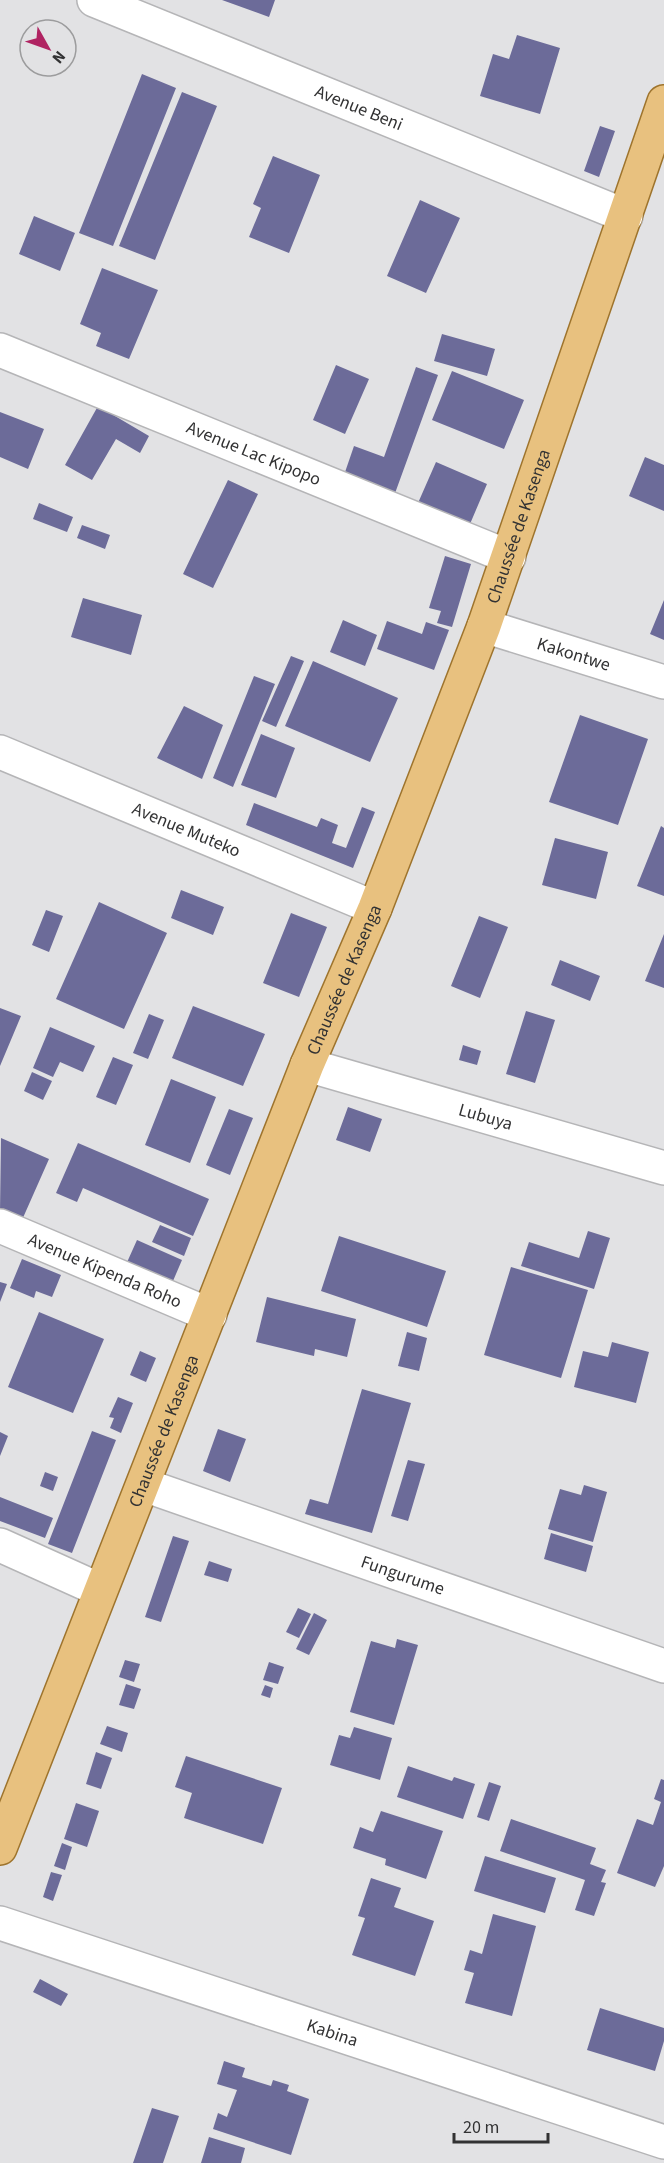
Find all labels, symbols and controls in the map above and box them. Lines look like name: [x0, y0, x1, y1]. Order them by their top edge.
north arrow: [18, 18, 78, 78]
text: N: [47, 46, 71, 68]
street label: Avenue Beni: [311, 79, 407, 137]
street label: Avenue Lac Kipopo: [183, 415, 325, 492]
street label: Chaussée de Kasenga: [480, 446, 556, 607]
street label: Kakontwe: [534, 631, 614, 677]
street label: Avenue Muteko: [129, 796, 244, 863]
street label: Chaussée de Kasenga: [300, 900, 388, 1059]
street label: Lubuya: [456, 1097, 516, 1136]
street label: Avenue Kipenda Roho: [24, 1227, 186, 1314]
street label: Chaussée de Kasenga: [122, 1351, 205, 1511]
street label: Fungurume: [358, 1549, 448, 1601]
street label: Kabina: [303, 2012, 361, 2053]
scale bar: [454, 2106, 548, 2144]
text: 20 m: [463, 2115, 499, 2140]

